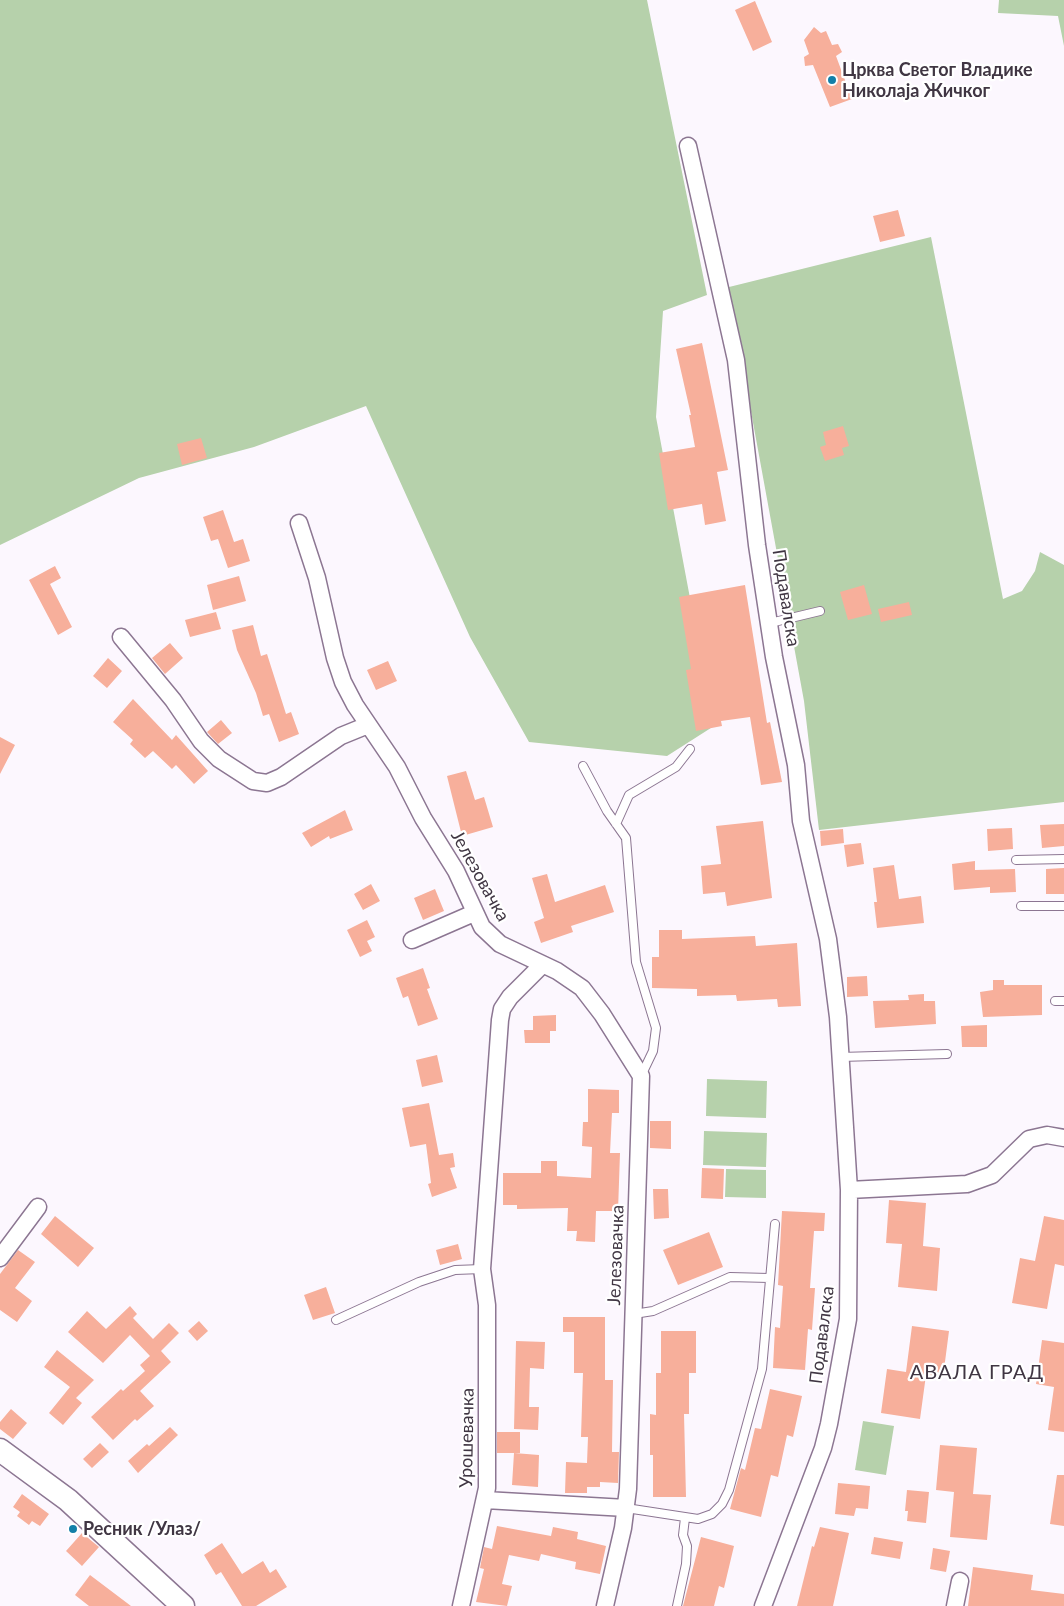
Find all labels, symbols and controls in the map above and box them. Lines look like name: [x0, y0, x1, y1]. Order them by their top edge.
place label: Црква Светог Владике Николаја Жичког: [842, 59, 1033, 102]
marker: Црква Светог Владике Николаја Жичког: [826, 74, 838, 86]
street label: Подавалска: [768, 548, 804, 648]
street label: Јелезовачка: [446, 827, 514, 925]
street label: Јелезовачка: [603, 1204, 629, 1306]
street label: Подавалска: [805, 1285, 839, 1385]
district label: АВАЛА ГРАД: [909, 1361, 1045, 1385]
street label: Урошевачка: [455, 1388, 479, 1488]
place label: Ресник /Улаз/: [83, 1518, 201, 1540]
marker: Ресник /Улаз/: [67, 1523, 79, 1535]

